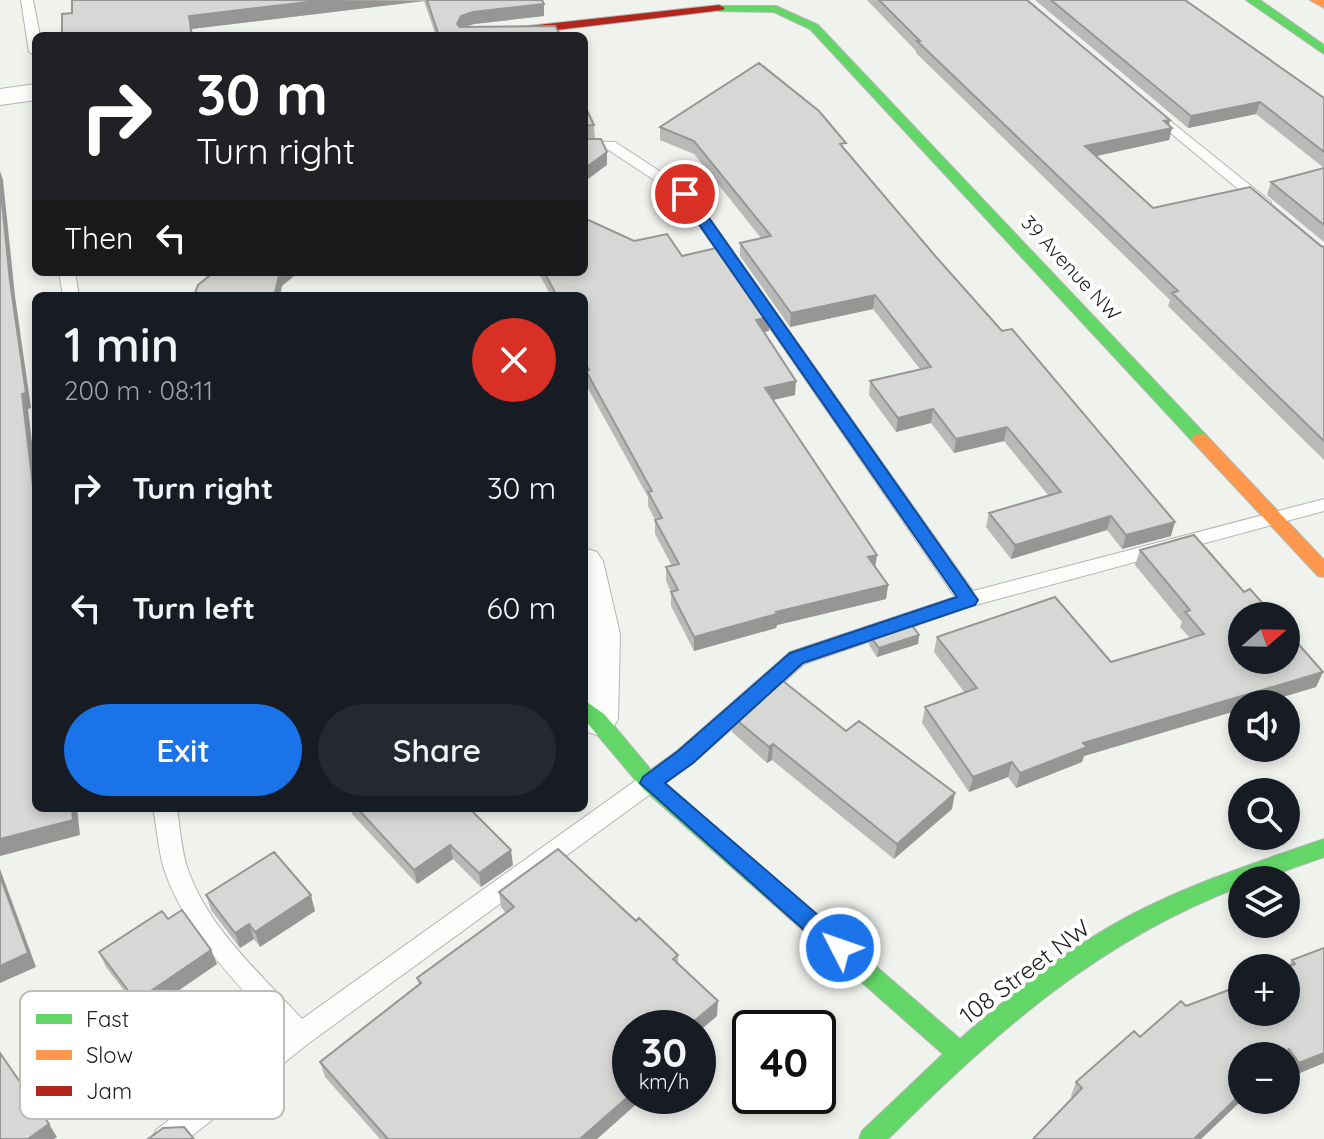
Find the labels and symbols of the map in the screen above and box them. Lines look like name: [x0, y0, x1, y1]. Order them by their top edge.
pin: [651, 160, 719, 228]
street label: 39 Avenue NW: [1016, 210, 1126, 325]
north arrow: [1228, 602, 1300, 674]
position arrow: [798, 906, 882, 990]
street label: 108 Street NW: [953, 912, 1096, 1030]
legend: [20, 991, 284, 1119]
text: Fast: [86, 1005, 129, 1033]
speed limit sign: 40: [732, 1010, 836, 1114]
text: Slow: [86, 1041, 133, 1069]
text: Jam: [86, 1077, 132, 1105]

